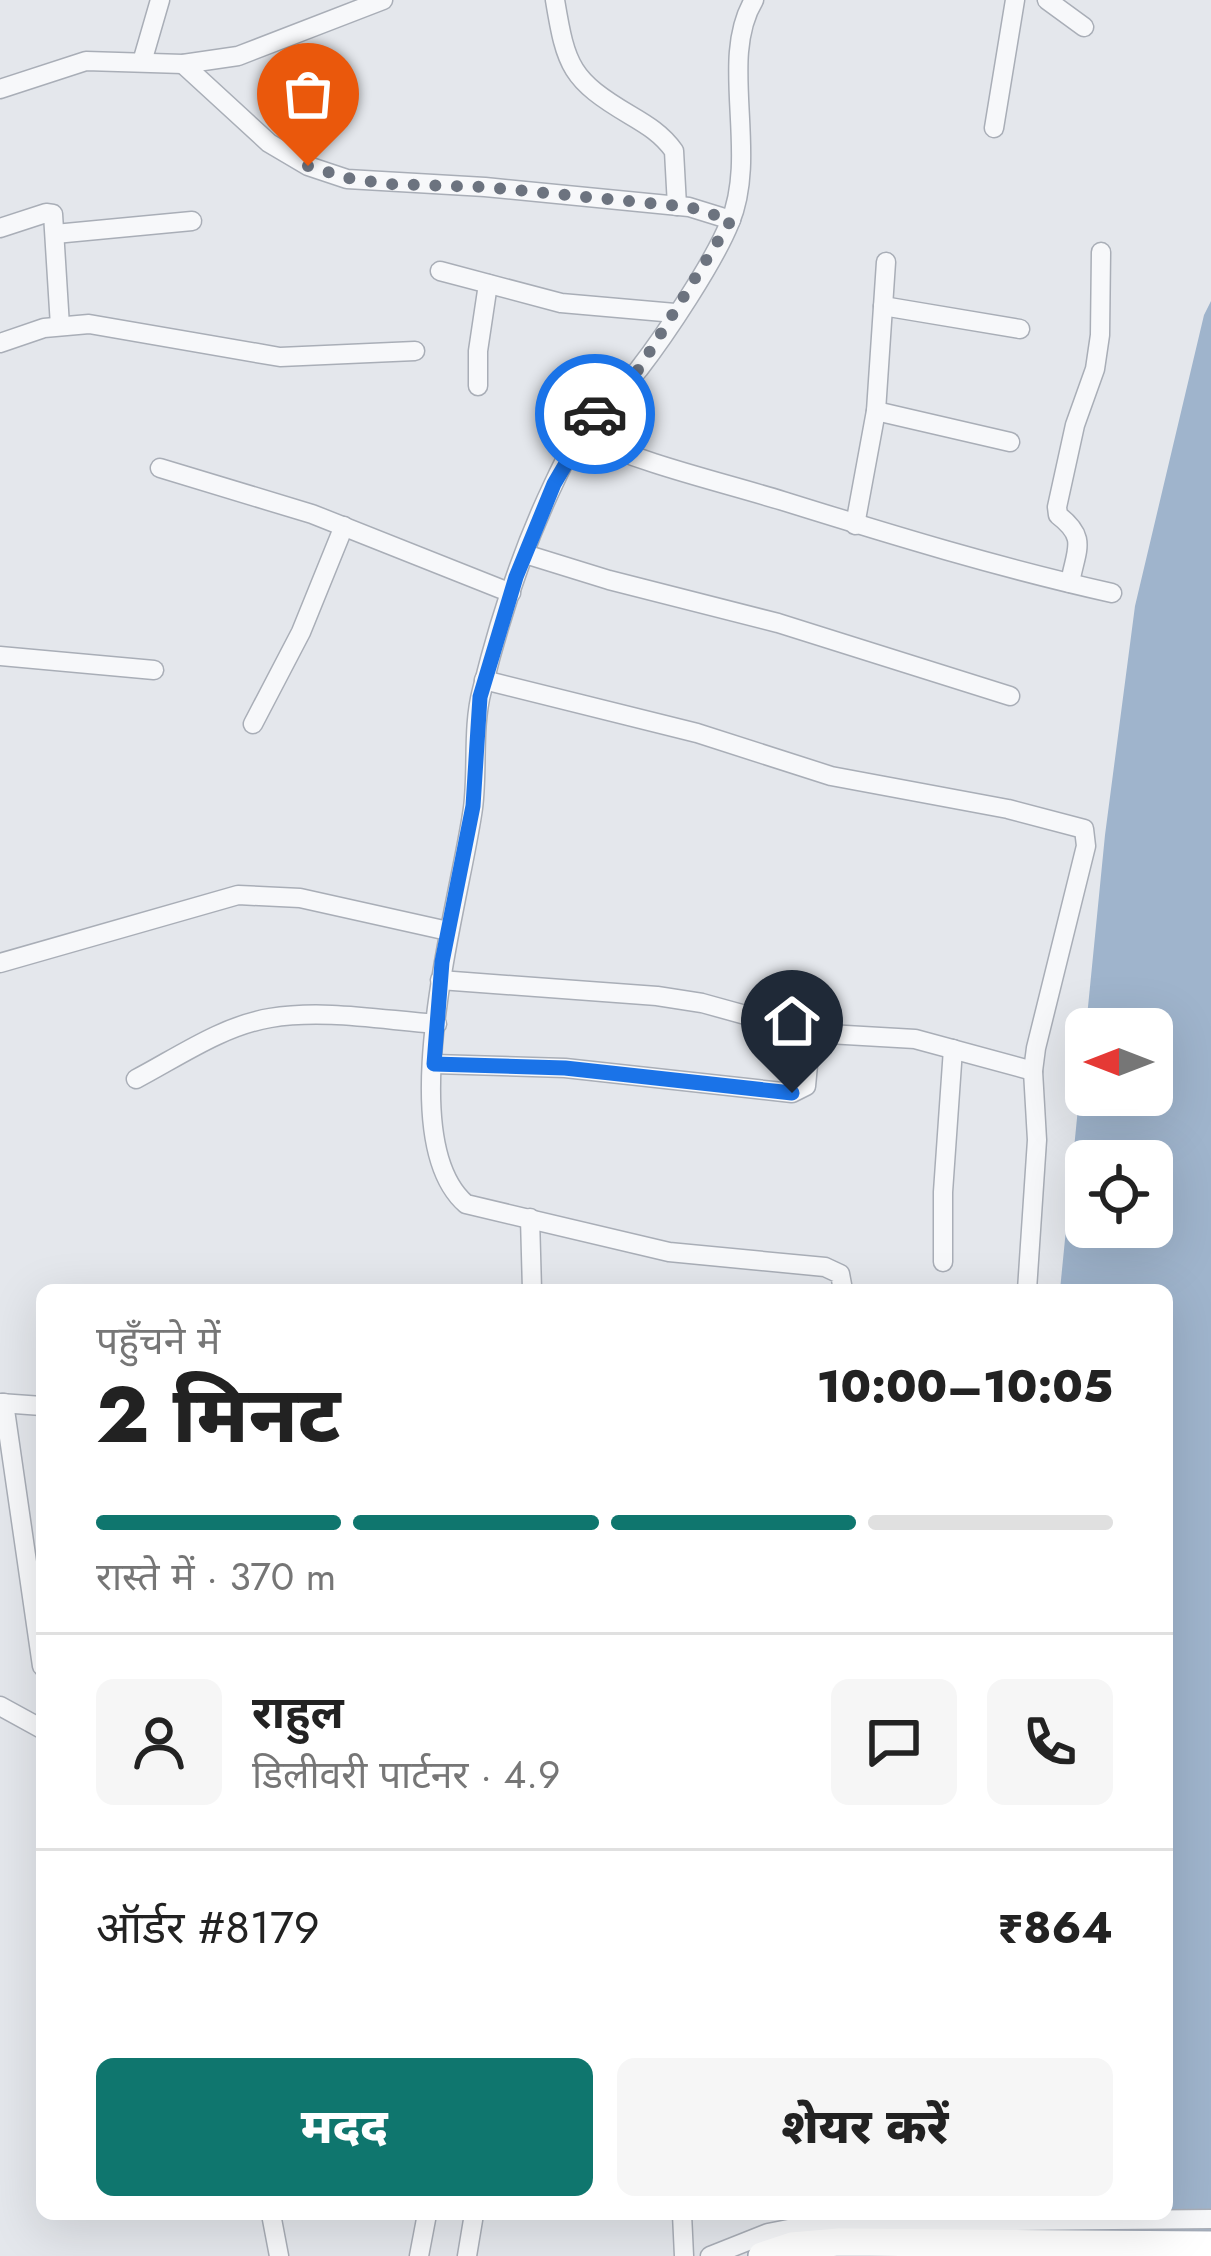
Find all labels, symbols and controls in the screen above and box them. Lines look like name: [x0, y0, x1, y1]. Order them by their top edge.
pin: [257, 43, 359, 166]
icon: bag: [275, 61, 341, 127]
courier: [535, 354, 655, 474]
icon: car: [562, 381, 628, 447]
pin: [741, 970, 843, 1093]
icon: home: [759, 988, 825, 1054]
north arrow: [1065, 1008, 1173, 1116]
map controls: [1065, 1008, 1173, 1248]
button: locate: [1065, 1140, 1173, 1248]
text: पहुँचने में: [96, 1312, 220, 1369]
text: 10:00–10:05: [817, 1354, 1113, 1419]
text: 2 मिनट: [96, 1359, 341, 1471]
text: रास्ते में · 370 m: [96, 1548, 336, 1605]
button: person: [96, 1679, 222, 1805]
button: chat: [831, 1679, 957, 1805]
button: phone: [987, 1679, 1113, 1805]
text: राहुल: [252, 1680, 344, 1745]
text: डिलीवरी पार्टनर · 4.9: [252, 1746, 560, 1803]
text: ऑर्डर #8179: [96, 1895, 320, 1960]
text: ₹864: [998, 1895, 1113, 1960]
button: मदद: [96, 2058, 593, 2196]
button: शेयर करें: [617, 2058, 1113, 2196]

